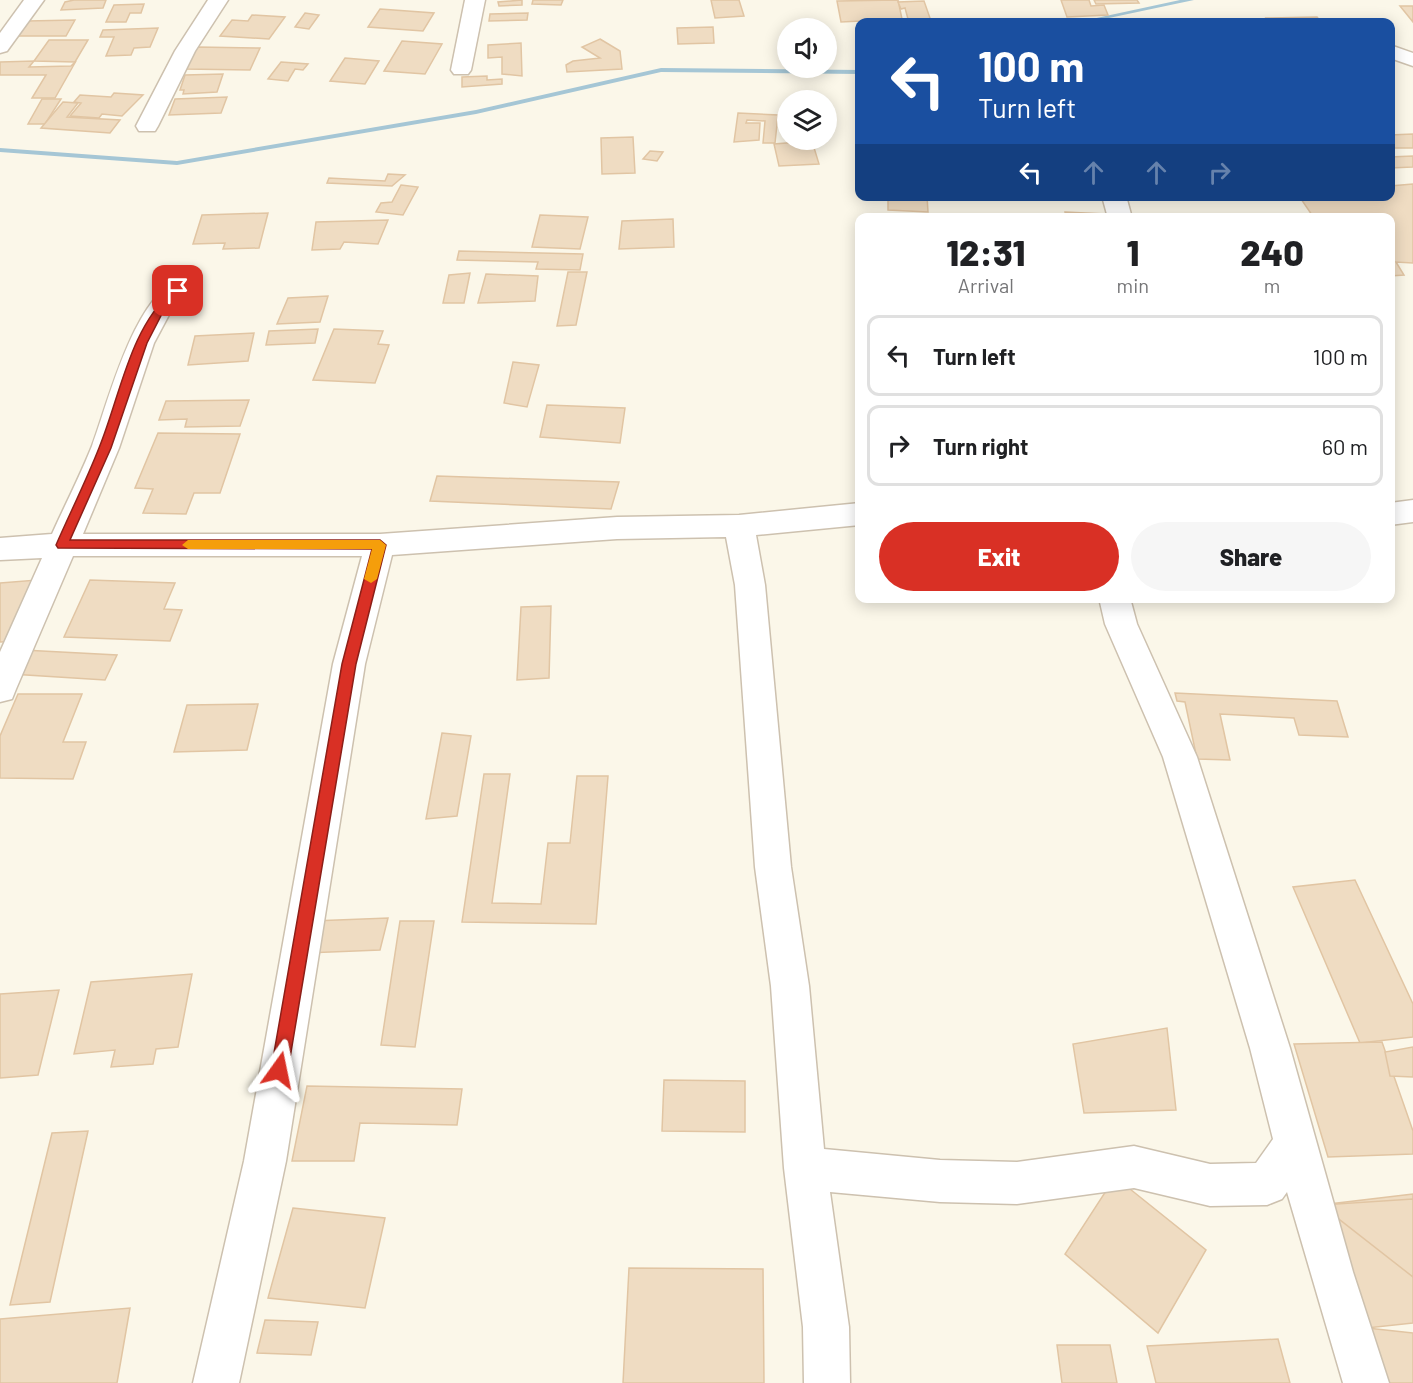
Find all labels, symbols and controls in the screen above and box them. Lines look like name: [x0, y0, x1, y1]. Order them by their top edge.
map controls: [777, 18, 837, 150]
button: sound: [777, 18, 837, 78]
text: 100 m: [978, 40, 1084, 90]
icon: left: [879, 42, 957, 120]
button: layers: [777, 90, 837, 150]
text: Turn left: [978, 91, 1076, 123]
icon: left: [1014, 156, 1047, 189]
icon: ahead: [1077, 156, 1110, 189]
icon: ahead: [1140, 156, 1173, 189]
icon: right: [1203, 156, 1236, 189]
text: 12:31: [946, 230, 1025, 273]
text: 1: [1126, 230, 1139, 273]
text: 240: [1240, 230, 1304, 273]
pin: [152, 265, 203, 316]
text: Arrival: [958, 273, 1014, 297]
text: min: [1117, 273, 1149, 297]
text: m: [1264, 273, 1280, 297]
icon: arrive: [161, 274, 194, 307]
icon: left: [882, 339, 915, 372]
text: Turn left: [933, 343, 1016, 369]
text: 100 m: [1313, 343, 1368, 369]
icon: right: [882, 429, 915, 462]
text: Turn right: [933, 433, 1028, 459]
text: 60 m: [1322, 433, 1368, 459]
button: Exit: [879, 522, 1119, 591]
button: Share: [1131, 522, 1371, 591]
position arrow: [247, 1038, 311, 1102]

